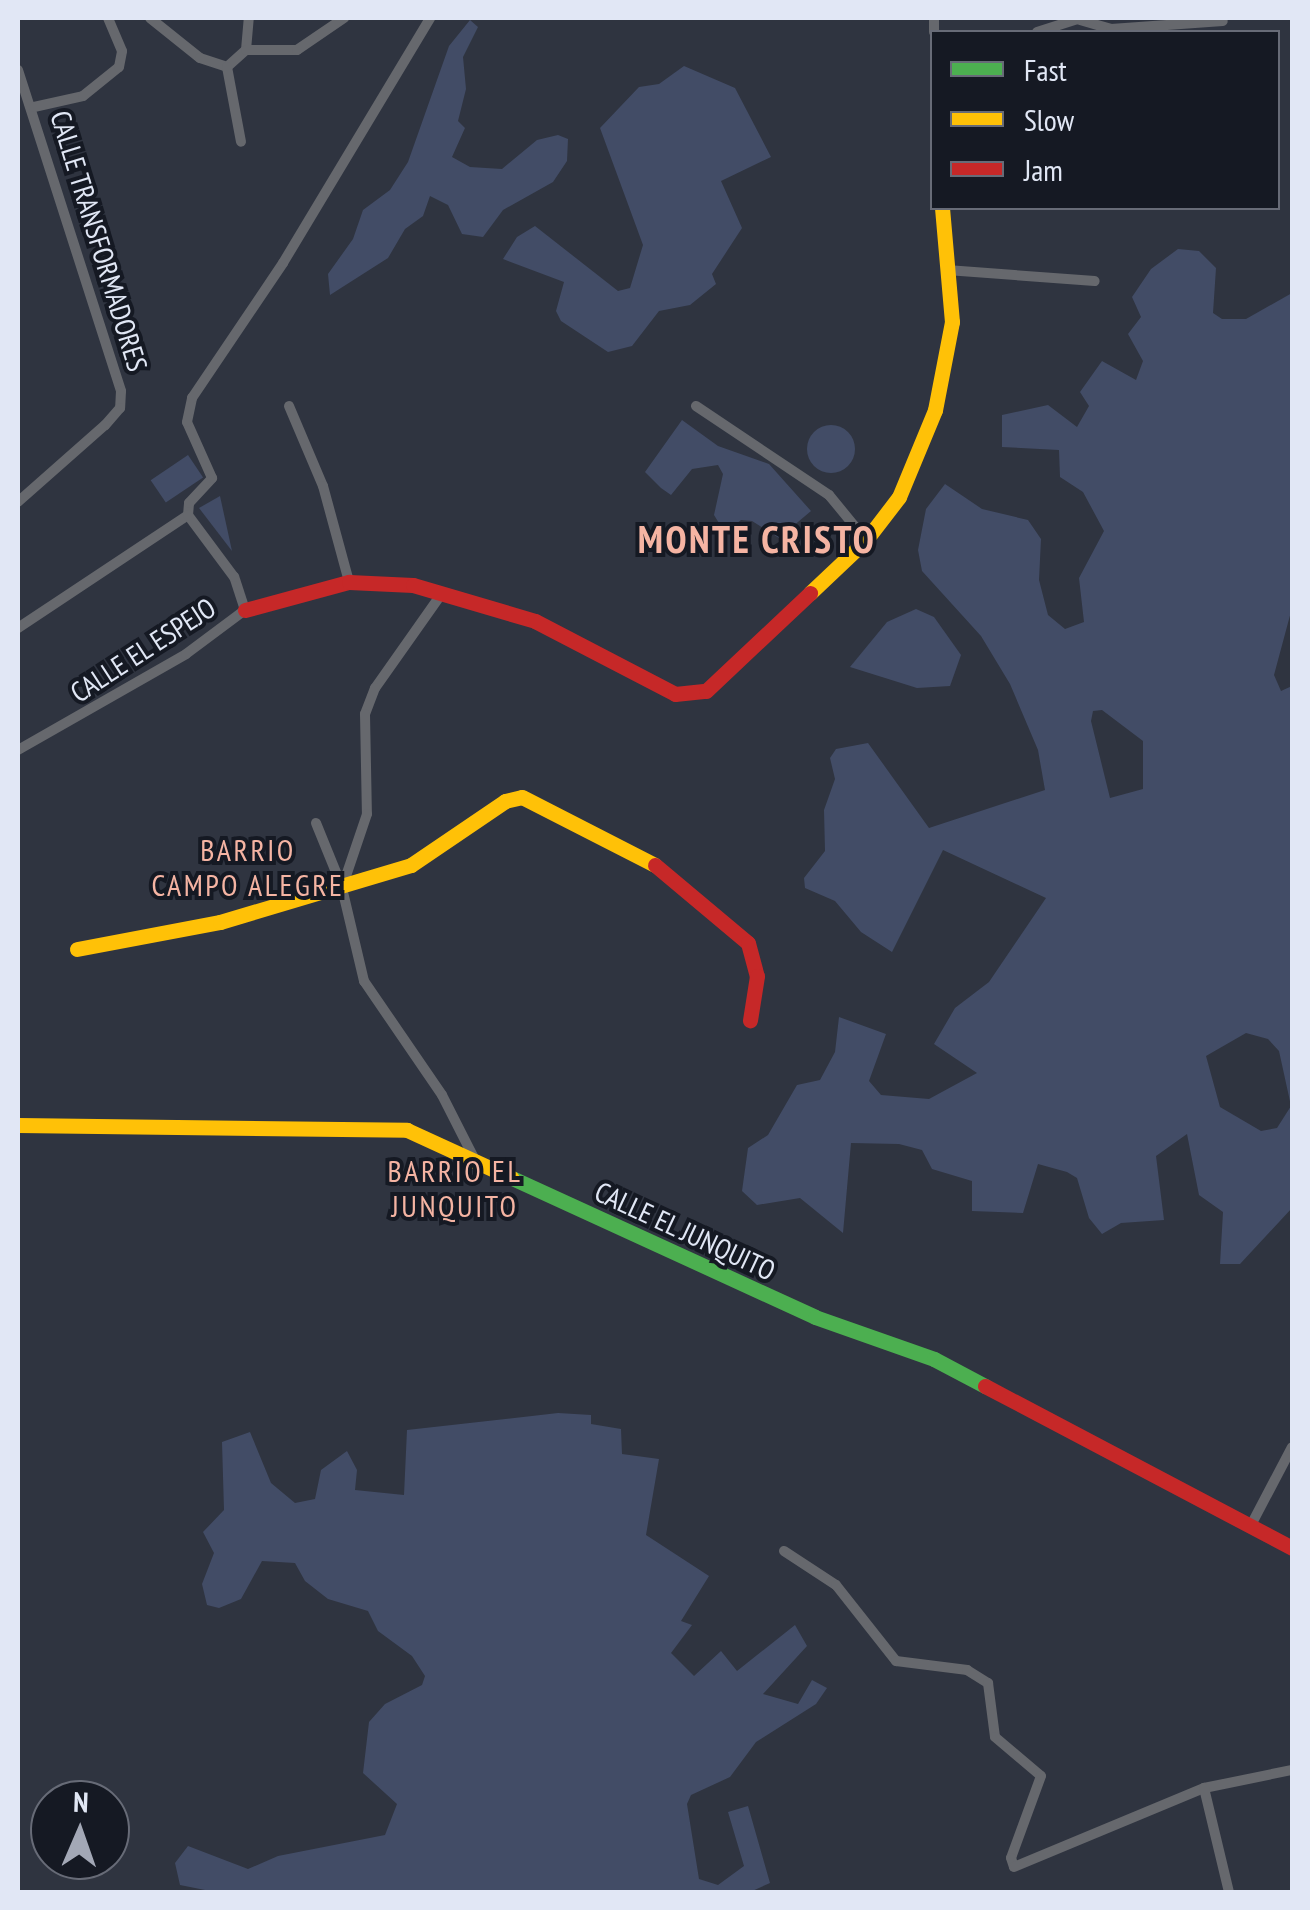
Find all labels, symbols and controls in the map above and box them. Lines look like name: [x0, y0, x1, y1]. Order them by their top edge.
legend: [930, 30, 1280, 210]
text: Fast: [1024, 50, 1067, 89]
text: Slow: [1024, 100, 1074, 139]
street label: CALLE TRANSFORMADORES: [43, 106, 155, 376]
text: Jam: [1024, 150, 1063, 189]
district label: MONTE CRISTO: [638, 516, 876, 562]
street label: CALLE EL ESPEJO: [64, 590, 222, 710]
district label: BARRIO CAMPO ALEGRE: [151, 832, 345, 902]
district label: BARRIO EL JUNQUITO: [388, 1153, 522, 1224]
street label: CALLE EL JUNQUITO: [589, 1174, 781, 1288]
north arrow: [30, 1780, 130, 1880]
text: N: [73, 1783, 89, 1820]

